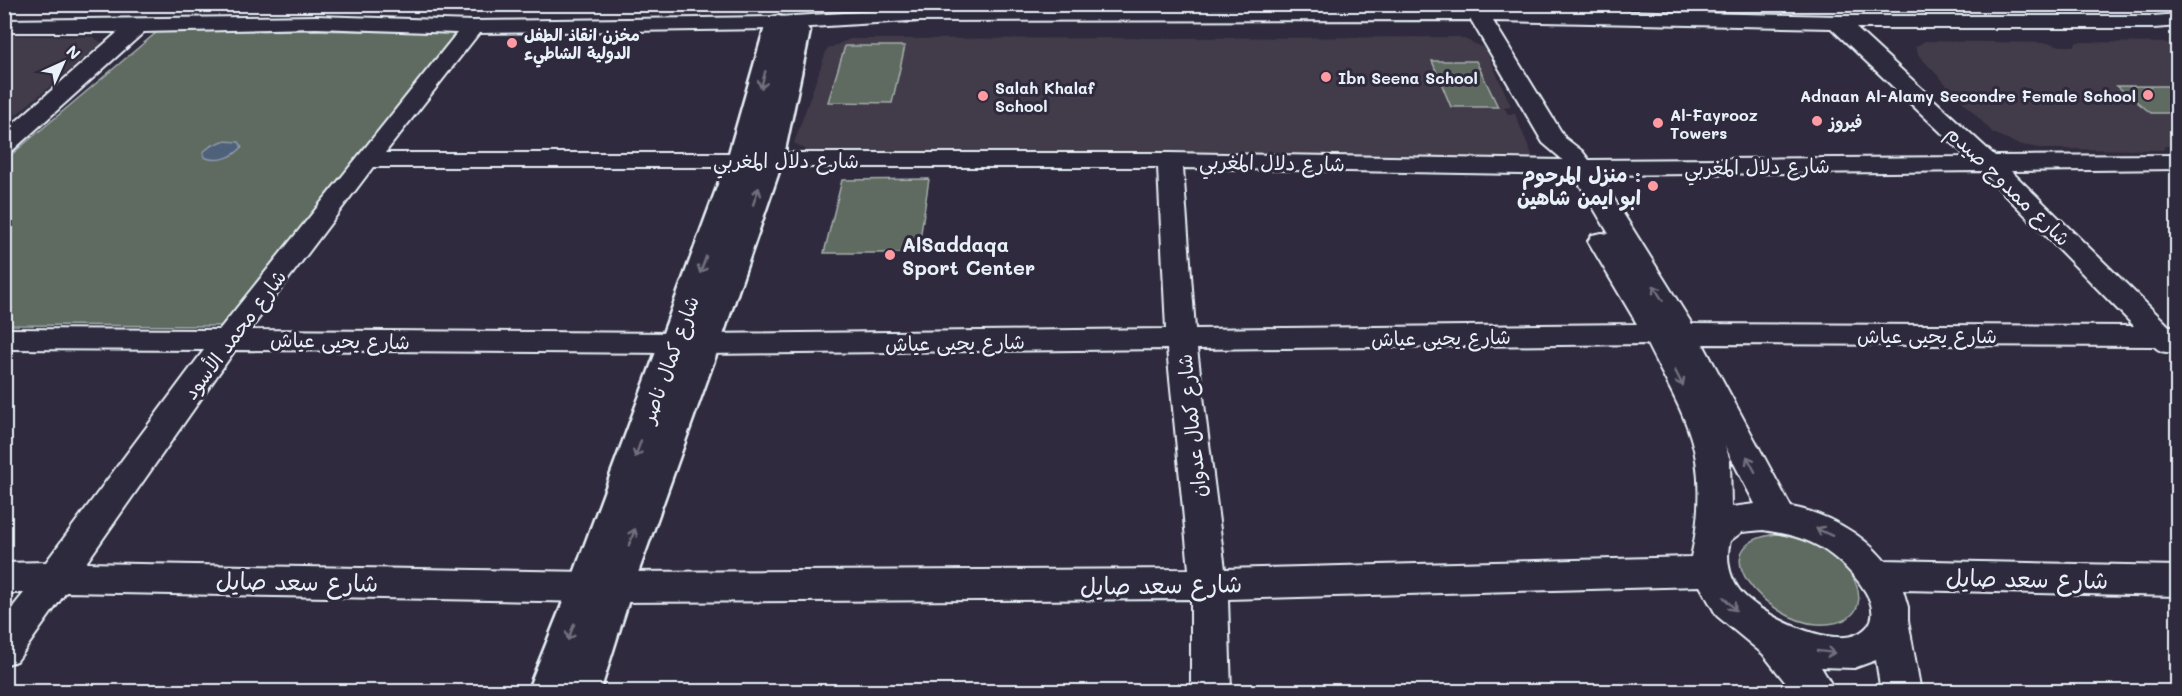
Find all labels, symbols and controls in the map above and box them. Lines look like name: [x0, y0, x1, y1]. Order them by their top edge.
place label: مخزن انقاذ الطفل الدولية الشاطيء: [524, 24, 640, 68]
north arrow: [33, 33, 93, 93]
marker: مخزن انقاذ الطفل الدولية الشاطيء: [505, 36, 519, 50]
text: N: [62, 40, 86, 64]
place label: Ibn Seena School: [1338, 67, 1478, 88]
one-way arrow: [756, 70, 768, 89]
marker: Ibn Seena School: [1319, 70, 1333, 84]
place label: Salah Khalaf School: [995, 77, 1096, 116]
place label: Adnaan Al-Alamy Secondre Female School: [1800, 85, 2136, 106]
marker: Adnaan Al-Alamy Secondre Female School: [2141, 88, 2155, 102]
marker: Salah Khalaf School: [976, 89, 990, 103]
place label: Al-Fayrooz Towers: [1670, 104, 1758, 143]
place label: فيروز: [1827, 111, 1862, 133]
marker: فيروز: [1810, 114, 1824, 128]
marker: Al-Fayrooz Towers: [1651, 116, 1665, 130]
street label: شارع ممدوح صيدم: [1939, 119, 2077, 253]
street label: شارع دلال المغربي: [713, 147, 859, 179]
street label: شارع دلال المغربي: [1199, 148, 1345, 182]
street label: شارع دلال المغربي: [1684, 152, 1830, 186]
place label: منزل المرحوم : ابو ايمن شاهين: [1517, 161, 1641, 211]
marker: منزل المرحوم : ابو ايمن شاهين: [1646, 179, 1660, 193]
one-way arrow: [751, 187, 762, 206]
place label: AlSaddaqa Sport Center: [902, 231, 1035, 280]
marker: AlSaddaqa Sport Center: [883, 248, 897, 262]
one-way arrow: [696, 255, 707, 274]
street label: شارع محمد الأسود: [177, 264, 293, 405]
one-way arrow: [1652, 285, 1664, 302]
street label: شارع كمال ناصر: [633, 292, 706, 429]
street label: شارع يحيى عياش: [1857, 322, 1997, 350]
street label: شارع يحيى عياش: [1371, 323, 1511, 353]
street label: شارع يحيى عياش: [270, 326, 410, 356]
street label: شارع يحيى عياش: [885, 328, 1025, 358]
street label: شارع كمال عدوان: [1171, 353, 1213, 499]
one-way arrow: [1674, 368, 1686, 386]
one-way arrow: [631, 439, 642, 458]
one-way arrow: [1745, 456, 1756, 474]
one-way arrow: [1815, 525, 1833, 537]
one-way arrow: [627, 528, 638, 547]
street label: شارع سعد صايل: [1945, 561, 2109, 598]
street label: شارع سعد صايل: [215, 564, 379, 601]
street label: شارع سعد صايل: [1079, 567, 1243, 604]
one-way arrow: [1723, 596, 1737, 611]
one-way arrow: [565, 623, 576, 641]
one-way arrow: [1815, 647, 1835, 658]

